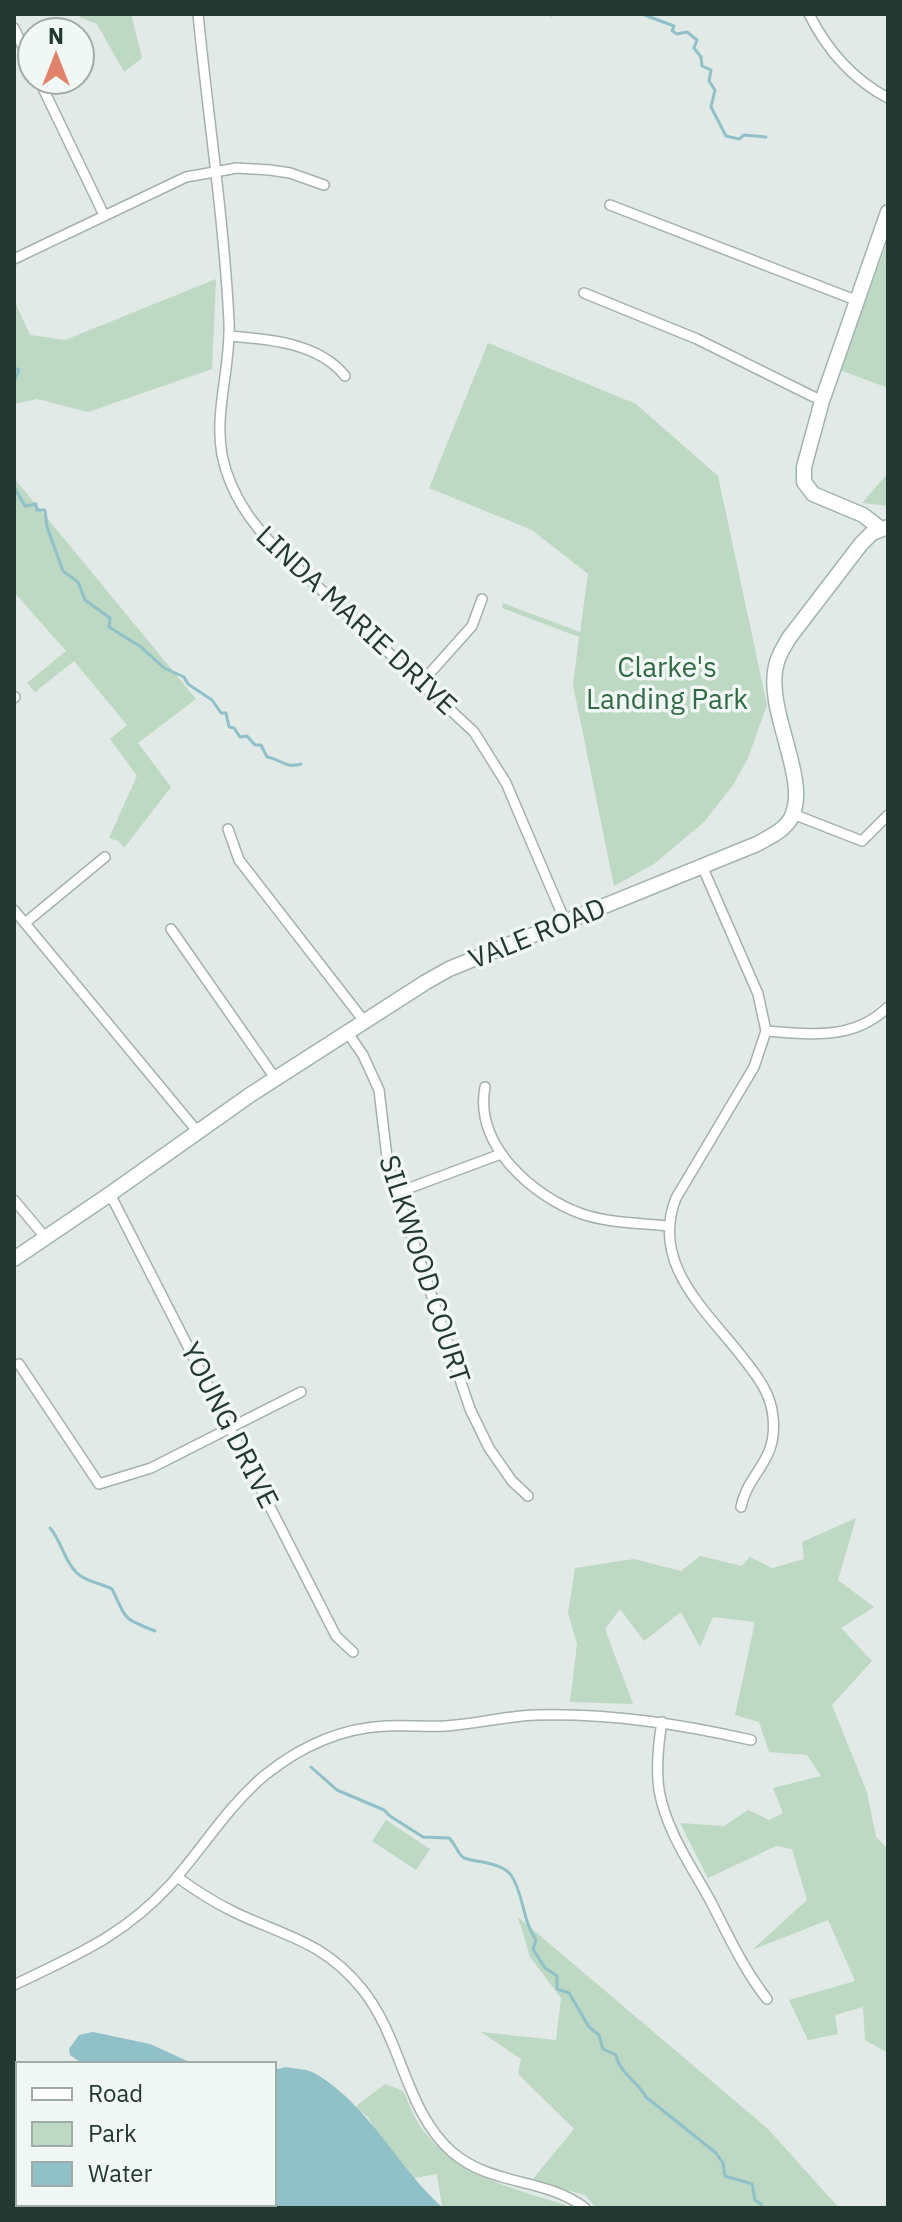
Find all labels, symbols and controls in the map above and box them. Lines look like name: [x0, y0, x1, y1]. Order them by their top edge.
north arrow: [16, 16, 96, 96]
text: N: [48, 21, 64, 50]
street label: LINDA MARIE DRIVE: [249, 517, 466, 723]
park label: Clarke's Landing Park: [586, 648, 748, 717]
street label: VALE ROAD: [463, 888, 611, 977]
street label: SILKWOOD COURT: [371, 1150, 480, 1388]
street label: YOUNG DRIVE: [173, 1335, 288, 1514]
legend: [16, 2062, 276, 2206]
text: Road: [88, 2077, 143, 2109]
text: Park: [88, 2117, 137, 2149]
text: Water: [88, 2157, 152, 2189]

